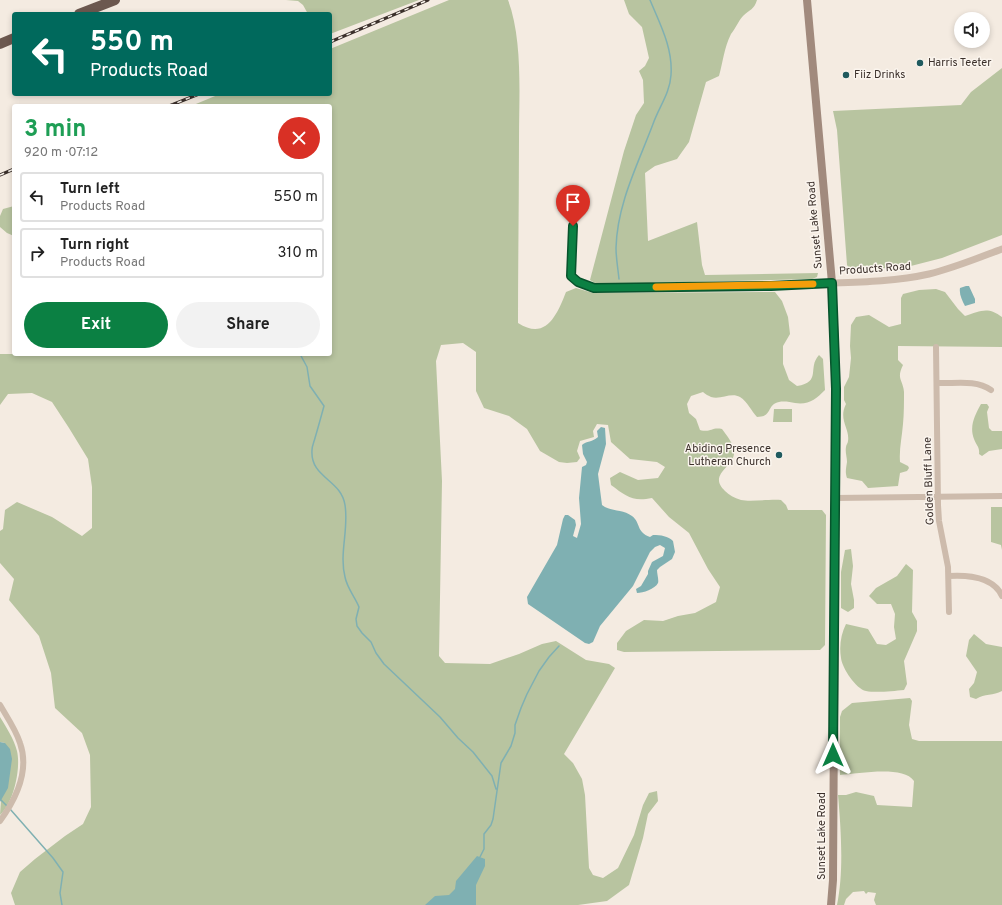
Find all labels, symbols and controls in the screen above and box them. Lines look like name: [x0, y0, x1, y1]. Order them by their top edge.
map controls: [954, 12, 990, 48]
button: sound: [954, 12, 990, 48]
text: 550 m: [90, 25, 174, 61]
icon: left: [24, 28, 76, 80]
place label: Harris Teeter: [928, 56, 992, 70]
marker: Harris Teeter: [915, 58, 925, 68]
text: Products Road: [90, 60, 208, 83]
place label: Fiiz Drinks: [854, 68, 905, 82]
marker: Fiiz Drinks: [841, 70, 851, 80]
text: 3 min: [24, 115, 86, 145]
button: close: [278, 117, 320, 159]
text: 920 m · 07:12: [24, 145, 98, 161]
text: Turn left: [60, 180, 120, 199]
street label: Sunset Lake Road: [804, 181, 826, 269]
pin: [556, 185, 590, 226]
icon: left: [26, 186, 48, 208]
text: 550 m: [274, 188, 318, 207]
icon: arrive: [562, 191, 584, 213]
text: Products Road: [60, 199, 145, 215]
text: Turn right: [60, 236, 129, 255]
icon: right: [26, 242, 48, 264]
text: 310 m: [278, 244, 318, 263]
text: Products Road: [60, 255, 145, 271]
street label: Products Road: [838, 259, 912, 279]
button: Exit: [24, 302, 168, 348]
button: Share: [176, 302, 320, 348]
street label: Golden Bluff Lane: [920, 437, 938, 525]
place label: Abiding Presence Lutheran Church: [685, 442, 771, 469]
marker: Abiding Presence Lutheran Church: [774, 450, 784, 460]
position arrow: [812, 734, 854, 776]
street label: Sunset Lake Road: [815, 792, 829, 880]

